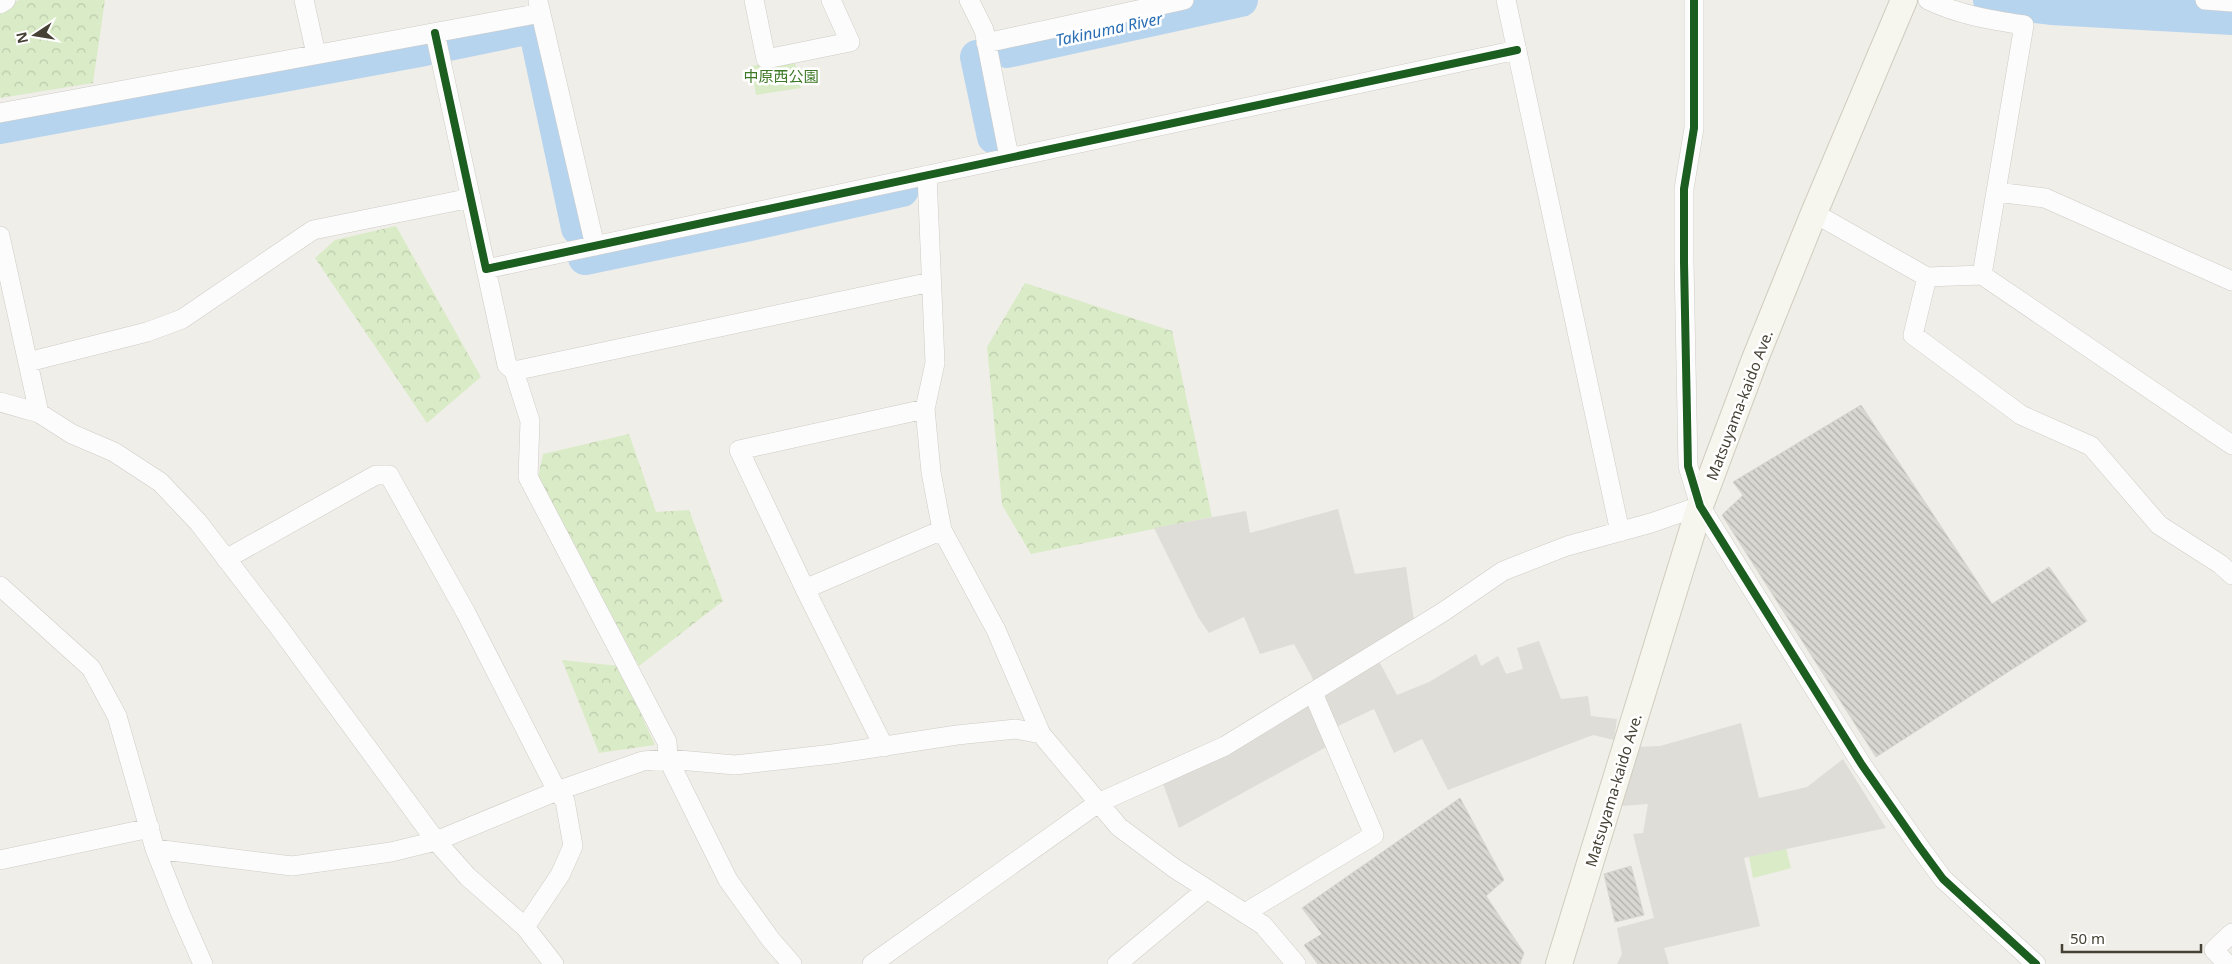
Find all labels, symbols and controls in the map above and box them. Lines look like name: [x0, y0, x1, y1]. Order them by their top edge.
water label: Takinuma River: [1054, 7, 1165, 51]
north arrow: [10, 10, 60, 60]
text: N: [11, 30, 32, 45]
park label: 中原西公園: [743, 66, 819, 86]
street label: Matsuyama-kaido Ave.: [1701, 327, 1777, 483]
street label: Matsuyama-kaido Ave.: [1580, 711, 1646, 869]
scale bar: [2062, 922, 2201, 954]
text: 50 m: [2070, 928, 2105, 948]

